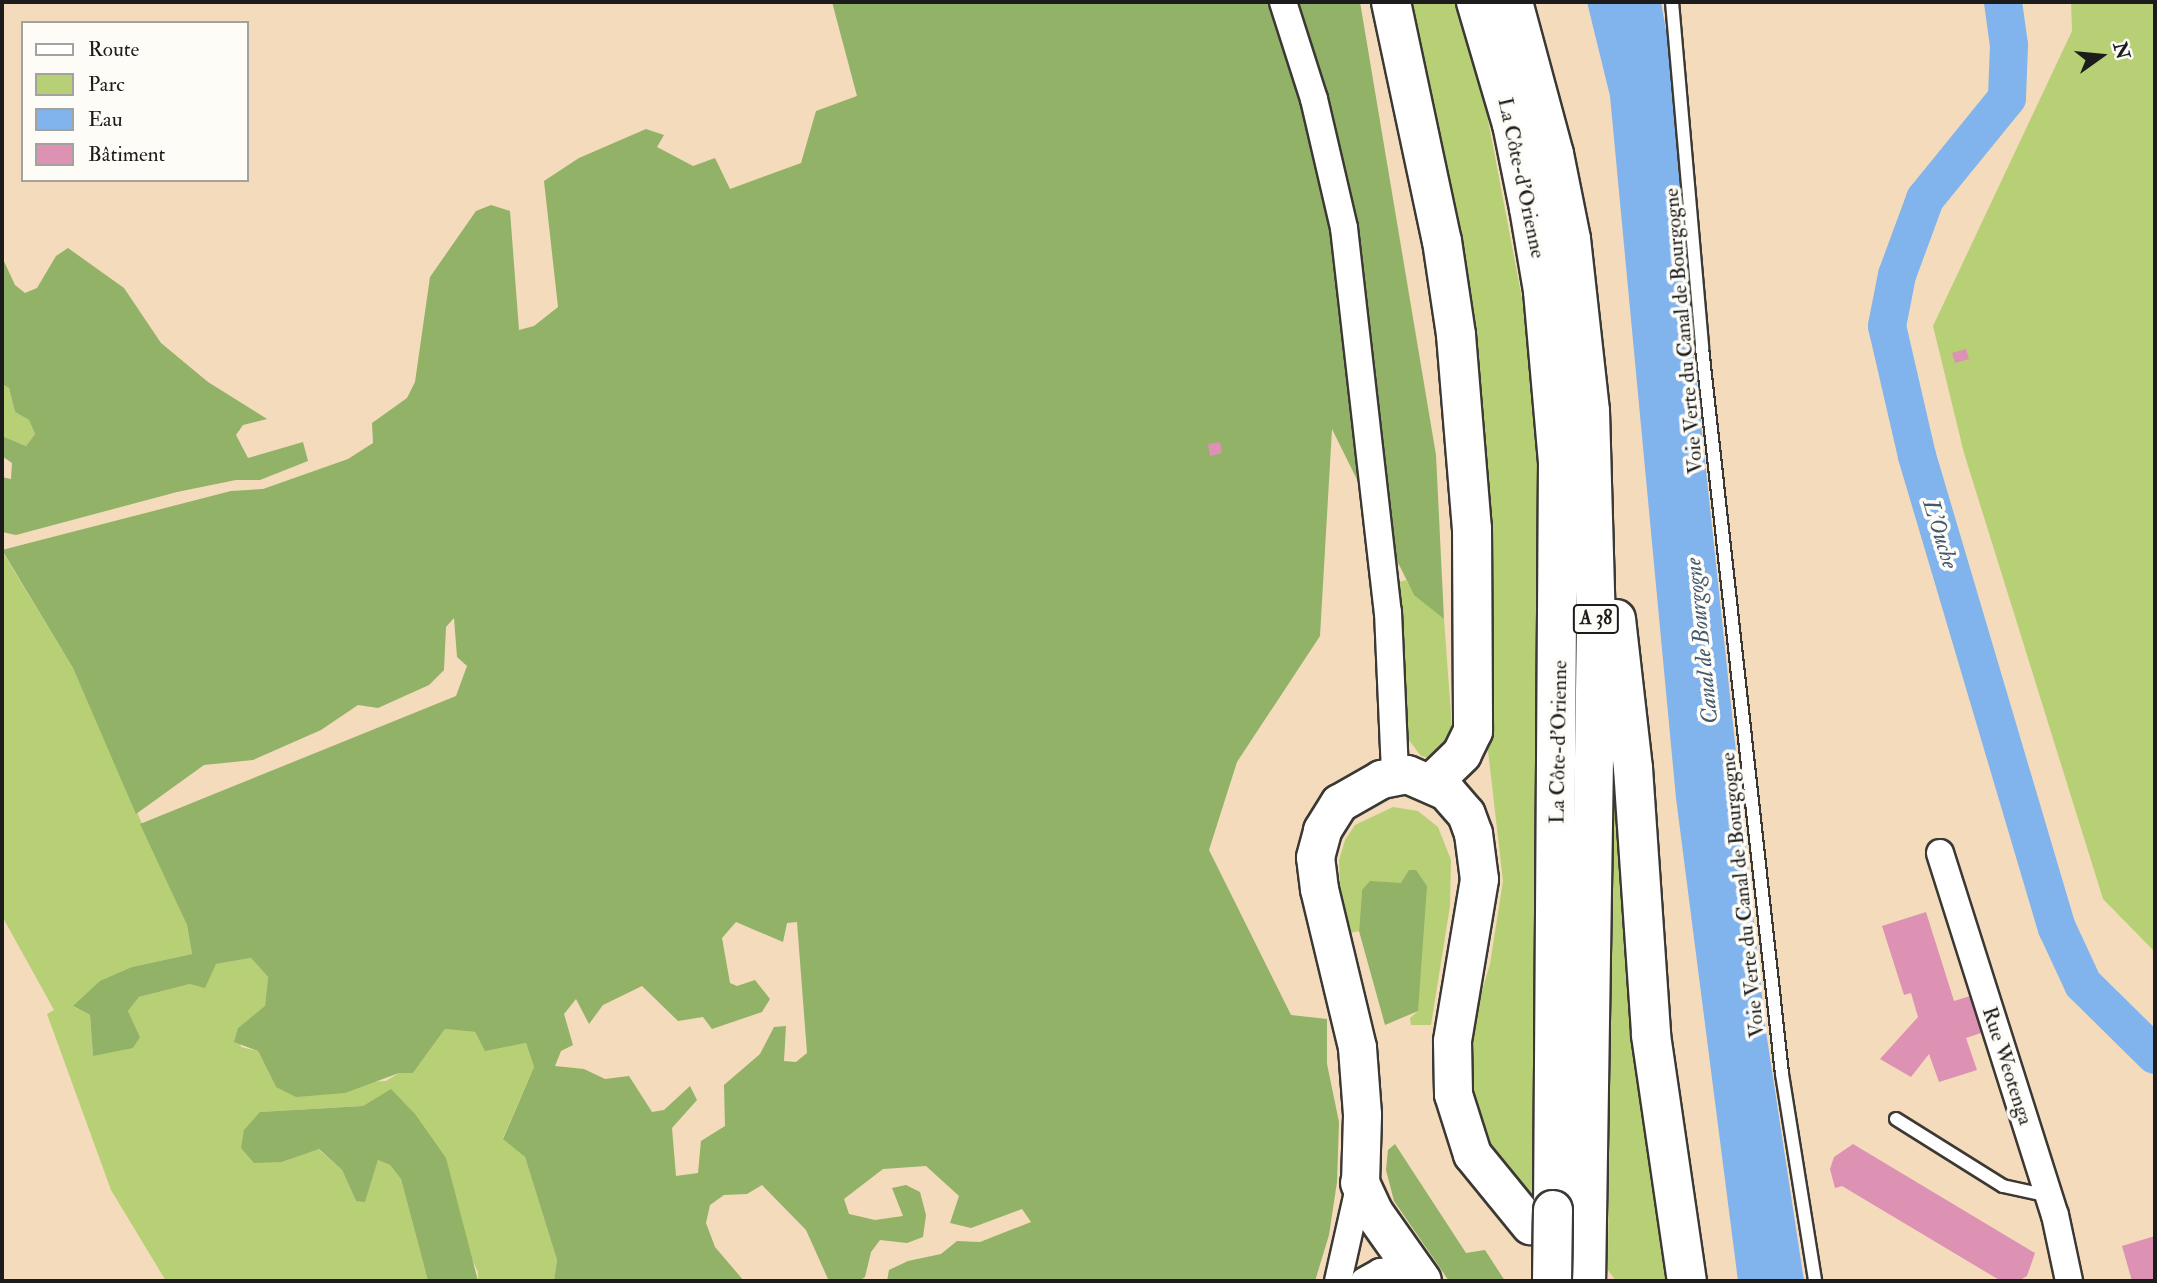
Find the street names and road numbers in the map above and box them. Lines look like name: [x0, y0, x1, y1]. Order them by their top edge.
street label: La Côte-d'Orienne: [1492, 95, 1550, 261]
street label: Voie Verte du Canal de Bourgogne: [1659, 187, 1709, 475]
road number: A 38: [1572, 604, 1620, 634]
street label: La Côte-d'Orienne: [1545, 660, 1573, 824]
street label: Voie Verte du Canal de Bourgogne: [1715, 751, 1771, 1039]
street label: Rue Weotenga: [1976, 1004, 2038, 1128]

